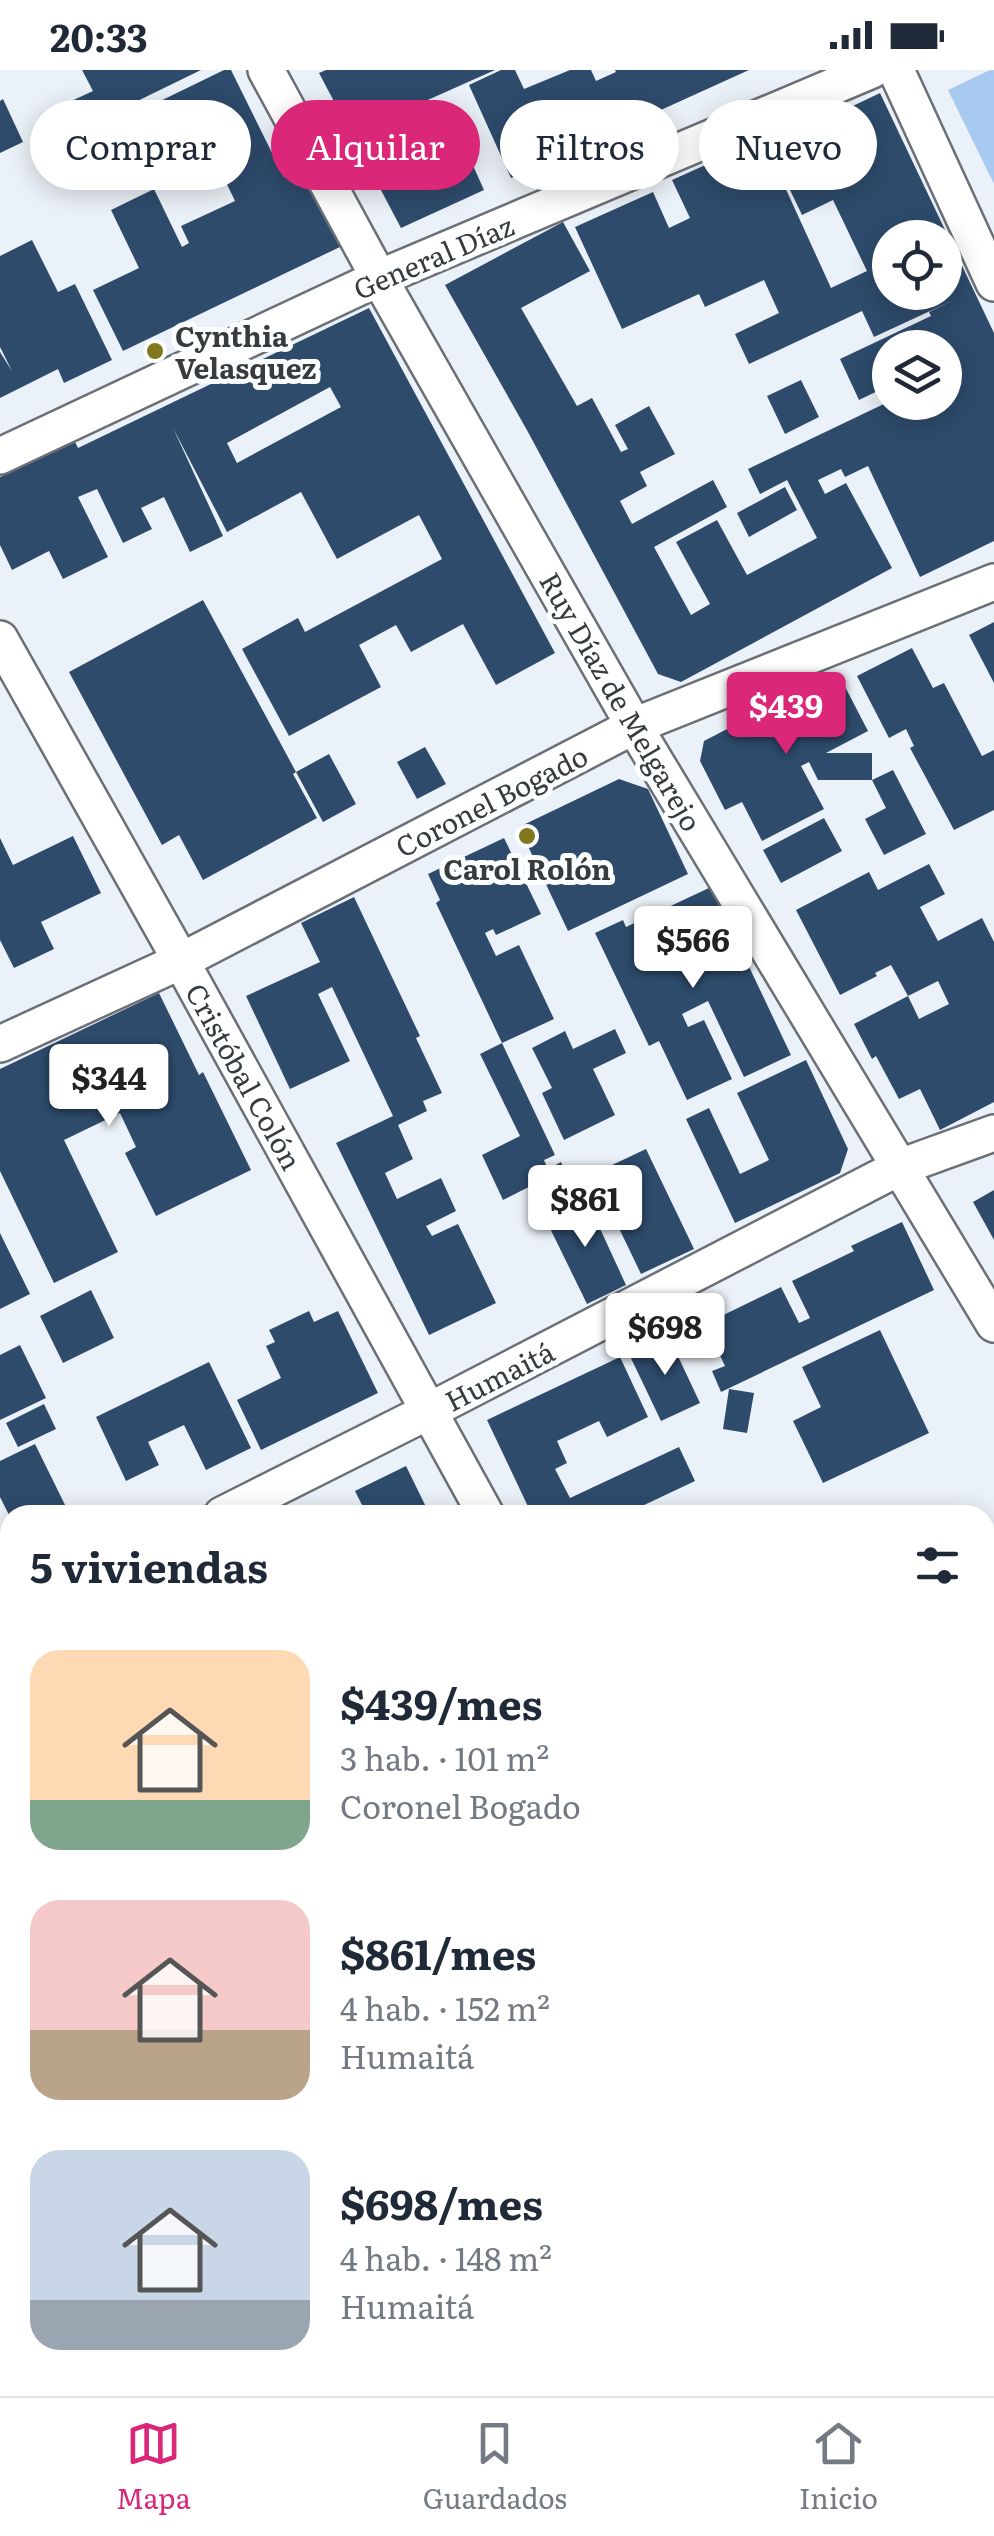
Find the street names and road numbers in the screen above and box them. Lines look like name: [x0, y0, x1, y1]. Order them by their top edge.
street label: General Díaz: [346, 203, 520, 309]
street label: Ruy Díaz de Melgarejo: [530, 563, 714, 839]
street label: Coronel Bogado: [388, 733, 594, 867]
street label: Cristóbal Colón: [176, 975, 314, 1177]
street label: Humaitá: [437, 1330, 561, 1420]

